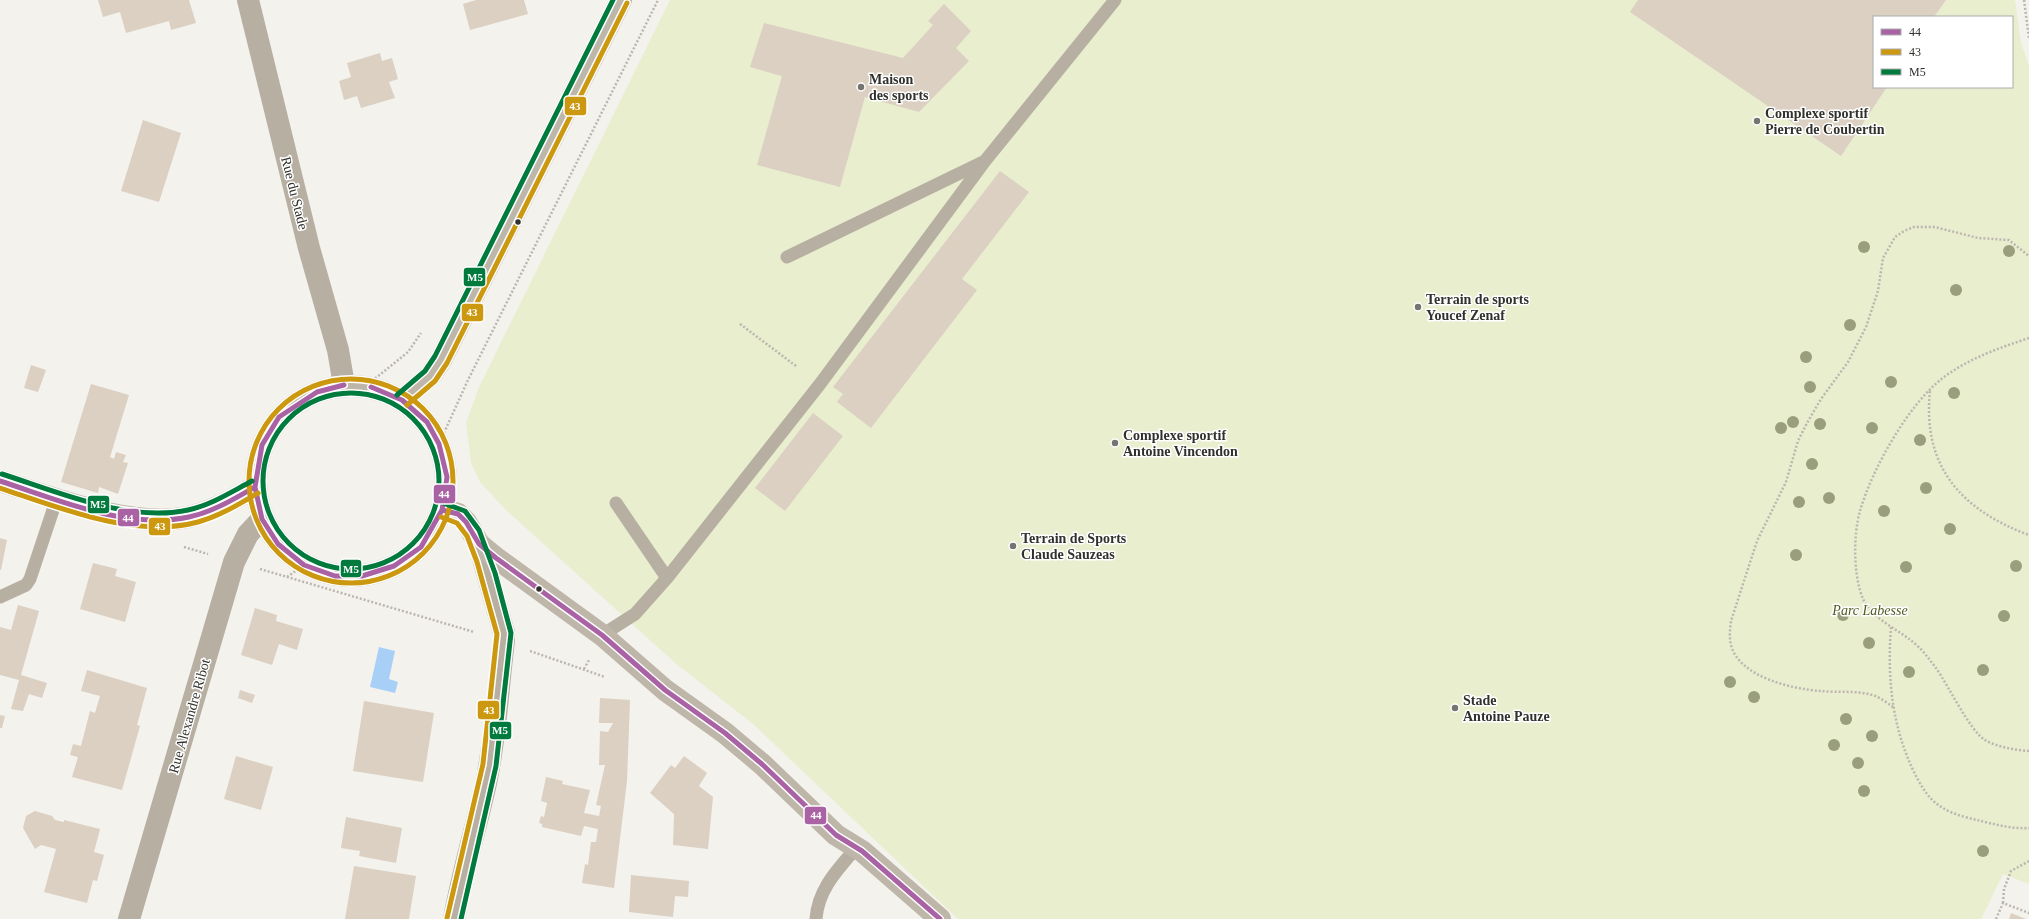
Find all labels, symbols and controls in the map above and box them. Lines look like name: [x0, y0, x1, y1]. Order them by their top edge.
legend: [1873, 16, 2013, 88]
text: 44: [1909, 25, 1921, 39]
text: 43: [1909, 45, 1921, 59]
text: M5: [1909, 65, 1926, 79]
place label: Maison des sports: [869, 72, 929, 103]
marker: Maison des sports: [856, 82, 866, 92]
line badge: 43: [564, 96, 587, 116]
text: 43: [570, 100, 581, 112]
place label: Complexe sportif Pierre de Coubertin: [1765, 106, 1885, 137]
marker: Complexe sportif Pierre de Coubertin: [1752, 116, 1762, 126]
street label: Rue du Stade: [278, 155, 311, 231]
unlabelled marker: [513, 217, 523, 227]
line badge: M5: [463, 267, 486, 287]
text: M5: [467, 271, 483, 283]
place label: Terrain de sports Youcef Zenaf: [1426, 292, 1529, 323]
marker: Terrain de sports Youcef Zenaf: [1413, 302, 1423, 312]
line badge: 43: [461, 303, 484, 322]
text: 43: [467, 306, 478, 318]
place label: Complexe sportif Antoine Vincendon: [1123, 428, 1238, 459]
marker: Complexe sportif Antoine Vincendon: [1110, 438, 1120, 448]
line badge: 44: [433, 484, 456, 504]
text: 44: [439, 488, 450, 500]
line badge: M5: [87, 495, 110, 514]
text: M5: [90, 498, 106, 510]
line badge: 44: [117, 508, 140, 527]
text: 44: [123, 512, 134, 524]
line badge: 43: [148, 517, 171, 536]
text: 43: [155, 520, 166, 532]
place label: Terrain de Sports Claude Sauzeas: [1021, 531, 1127, 562]
marker: Terrain de Sports Claude Sauzeas: [1008, 541, 1018, 551]
line badge: M5: [340, 559, 362, 578]
text: M5: [343, 563, 359, 575]
unlabelled marker: [534, 584, 544, 594]
park label: Parc Labesse: [1831, 603, 1908, 618]
street label: Rue Alexandre Ribot: [166, 657, 213, 775]
place label: Stade Antoine Pauze: [1463, 693, 1550, 724]
line badge: 43: [477, 700, 500, 720]
marker: Stade Antoine Pauze: [1450, 703, 1460, 713]
text: 43: [484, 704, 495, 716]
line badge: M5: [489, 721, 512, 740]
text: M5: [492, 724, 508, 736]
line badge: 44: [804, 806, 827, 825]
text: 44: [811, 809, 822, 821]

